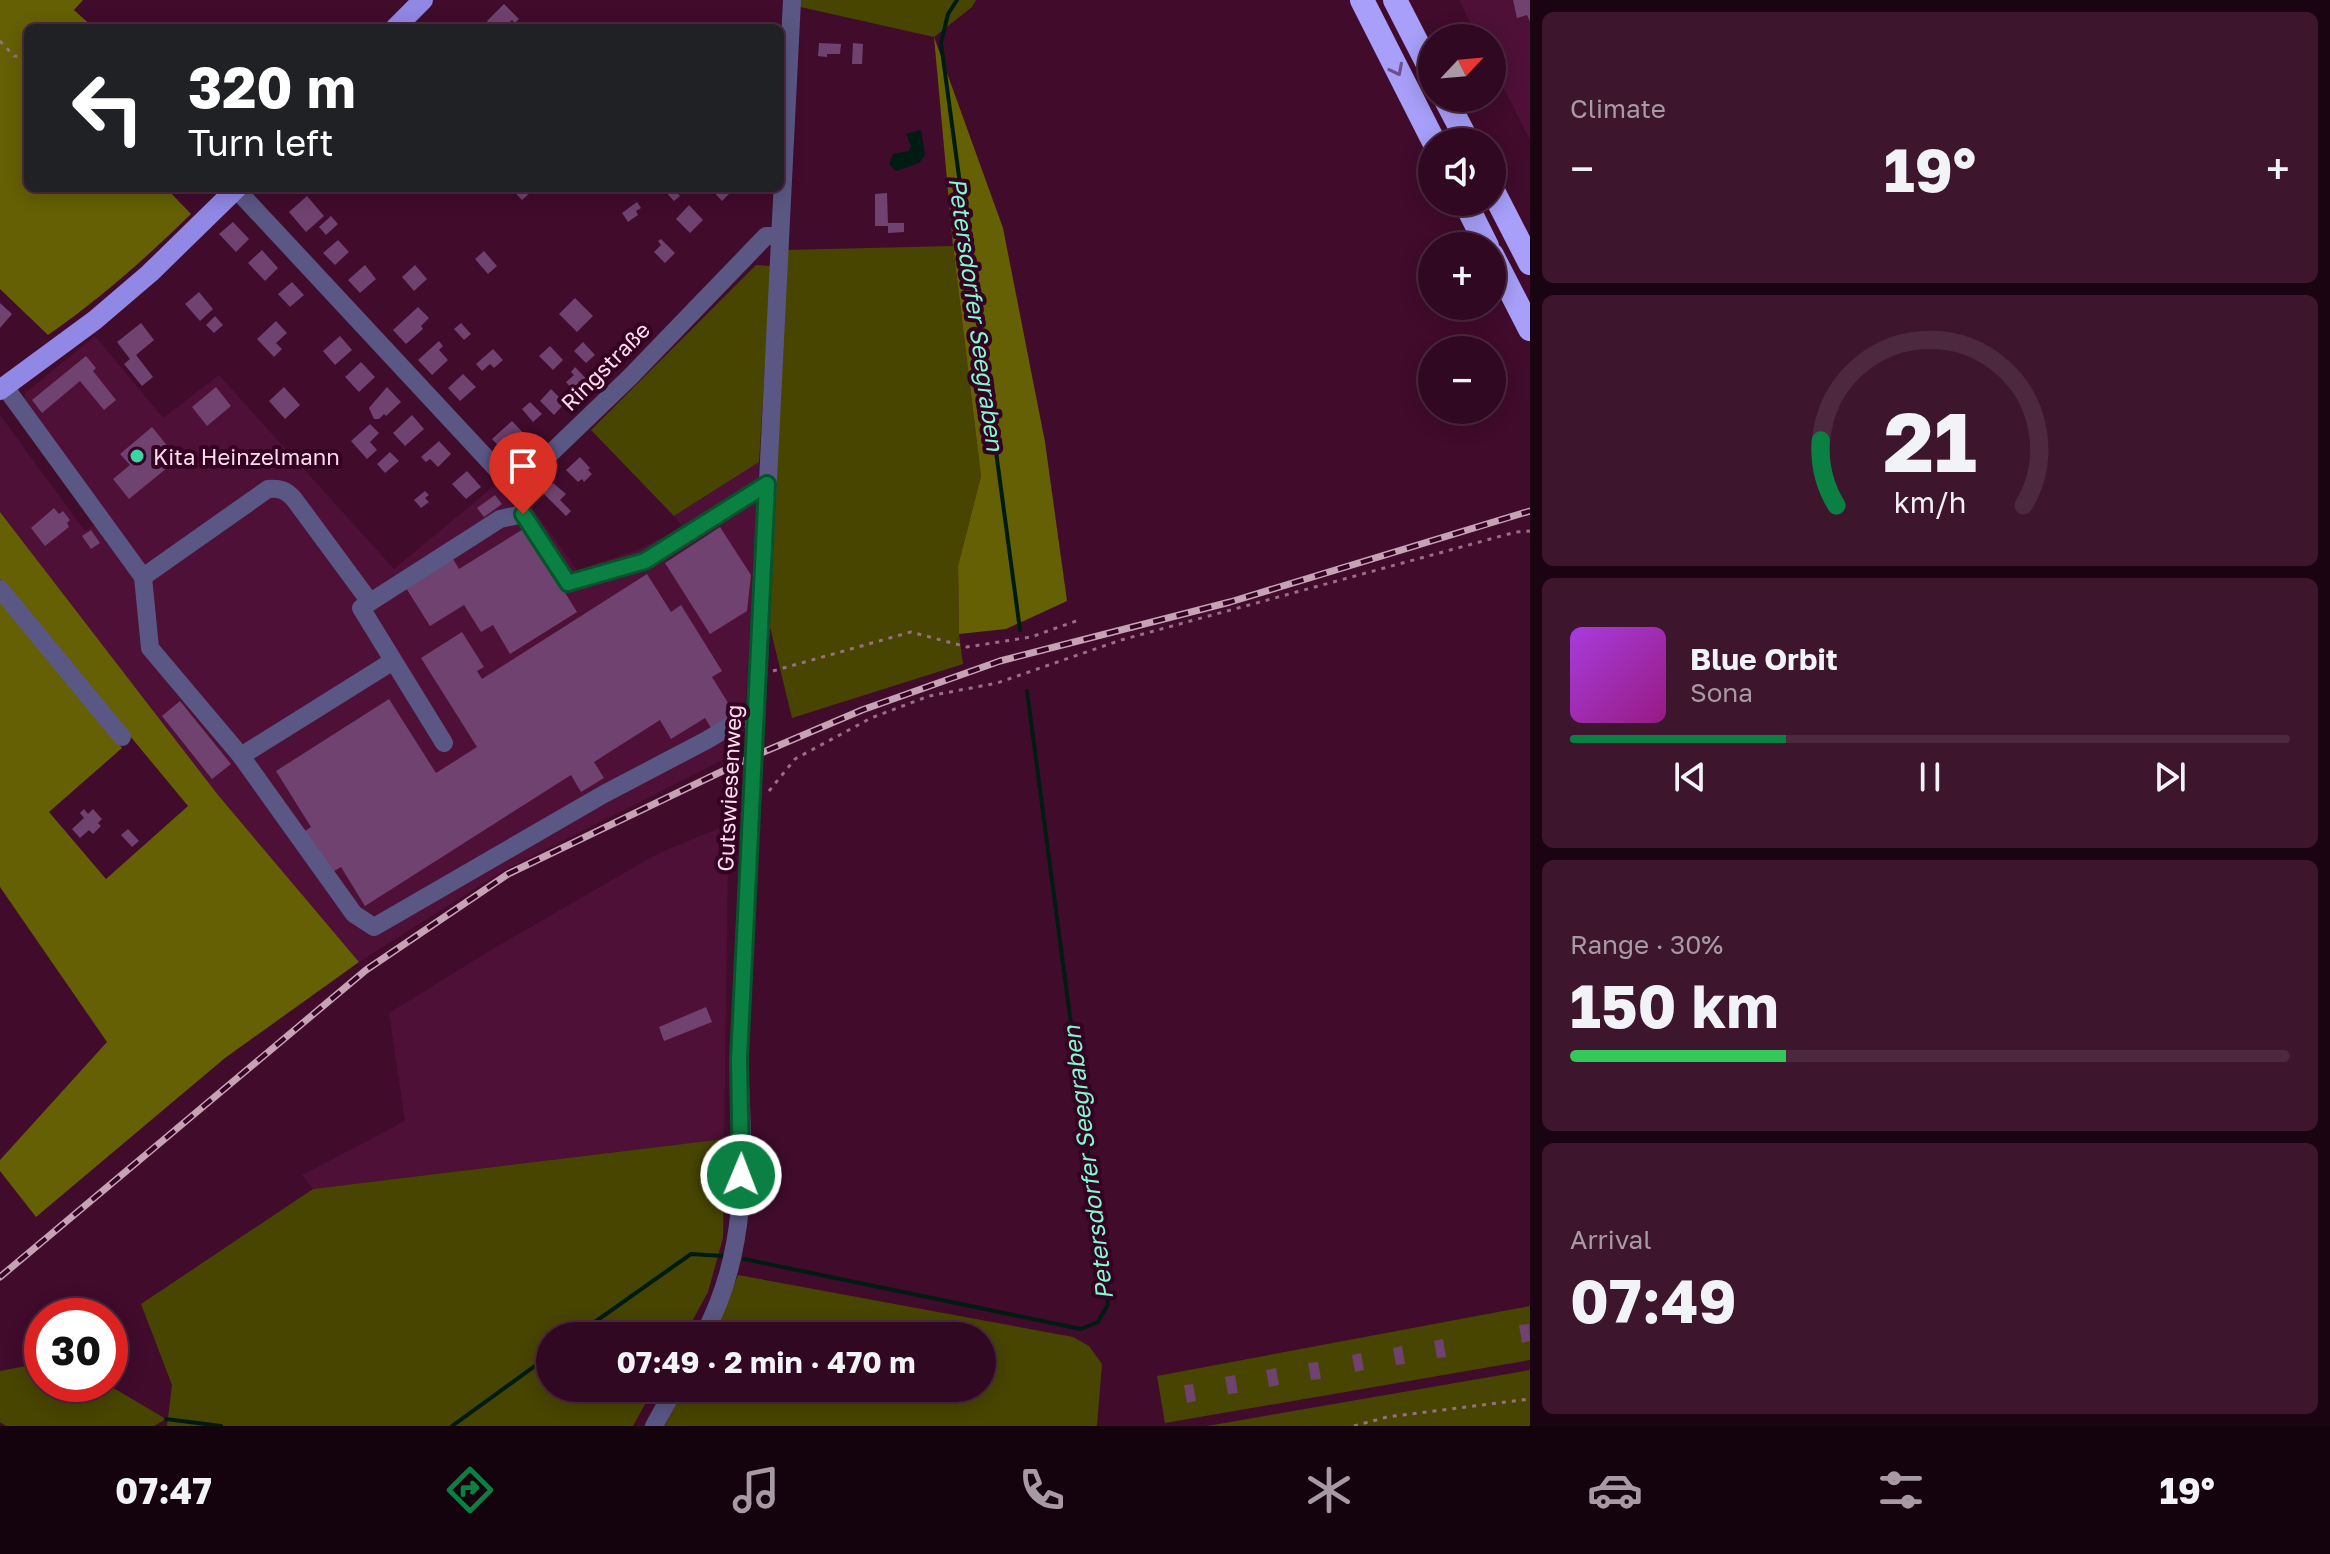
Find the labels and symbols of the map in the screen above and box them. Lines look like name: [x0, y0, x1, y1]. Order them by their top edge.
north arrow: [1418, 24, 1506, 112]
one-way arrow: [1388, 61, 1403, 76]
water label: Petersdorfer Seegraben: [942, 175, 1011, 454]
street label: Ringstraße: [555, 316, 655, 416]
pin: [489, 432, 557, 514]
place label: Kita Heinzelmann: [153, 443, 340, 470]
marker: Kita Heinzelmann: [128, 447, 146, 465]
street label: Gutswiesenweg: [711, 704, 747, 872]
water label: Petersdorfer Seegraben: [1056, 1023, 1119, 1302]
position arrow: [699, 1133, 783, 1217]
speed limit sign: 30: [24, 1298, 128, 1402]

